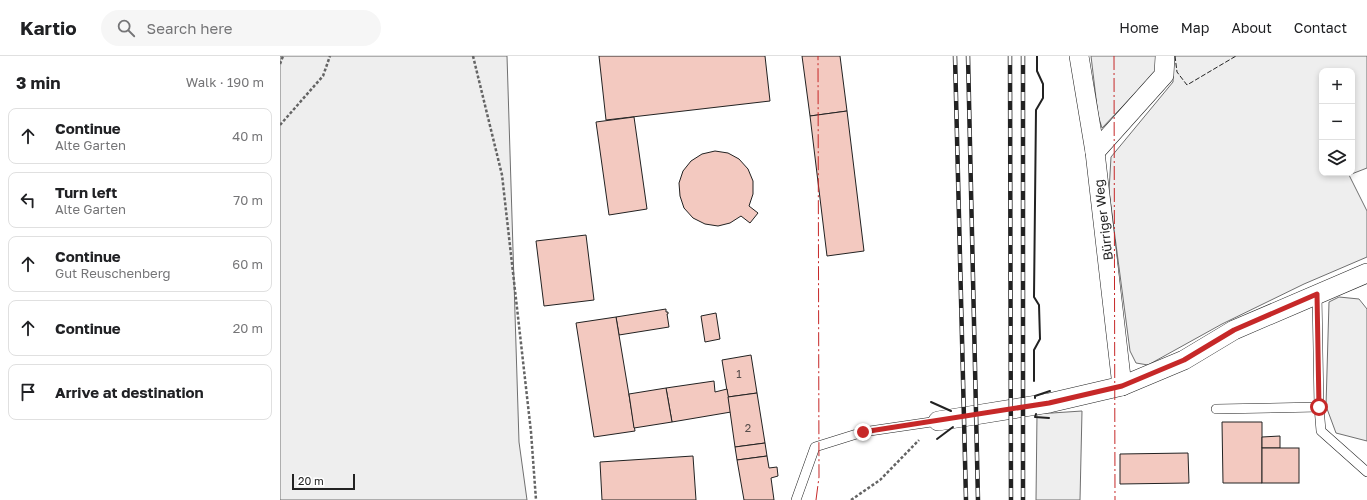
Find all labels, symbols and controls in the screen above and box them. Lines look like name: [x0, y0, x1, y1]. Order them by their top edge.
search box: [101, 10, 381, 46]
text: Kartio: [20, 16, 77, 39]
icon: search: [115, 17, 137, 39]
text: Search here: [147, 19, 233, 37]
text: Home: [1119, 19, 1159, 36]
text: Map: [1181, 19, 1209, 36]
text: About: [1231, 19, 1272, 36]
text: Contact: [1294, 19, 1347, 36]
map controls: [1319, 68, 1355, 176]
button: +: [1319, 68, 1355, 104]
text: 3 min: [16, 72, 60, 93]
text: Walk · 190 m: [186, 74, 264, 90]
button: −: [1319, 104, 1355, 140]
text: Continue: [55, 119, 121, 137]
icon: ahead: [17, 125, 39, 147]
text: 40 m: [232, 128, 263, 144]
text: Alte Garten: [55, 137, 126, 153]
button: layers: [1319, 140, 1355, 176]
street label: Bürriger Weg: [1090, 179, 1116, 261]
text: Turn left: [55, 183, 117, 201]
icon: left: [17, 189, 39, 211]
text: 70 m: [233, 192, 263, 208]
text: Alte Garten: [55, 201, 126, 217]
text: Continue: [55, 247, 121, 265]
icon: ahead: [17, 253, 39, 275]
text: 60 m: [232, 256, 263, 272]
text: Gut Reuschenberg: [55, 265, 171, 281]
icon: ahead: [17, 317, 39, 339]
text: Continue: [55, 319, 121, 337]
text: 20 m: [233, 320, 263, 336]
house number: 1: [736, 367, 742, 380]
icon: arrive: [17, 381, 39, 403]
text: Arrive at destination: [55, 383, 204, 401]
route start: [1310, 398, 1328, 416]
house number: 2: [745, 421, 751, 434]
route end: [854, 423, 872, 441]
scale bar: [292, 472, 355, 491]
text: 20 m: [298, 474, 324, 487]

